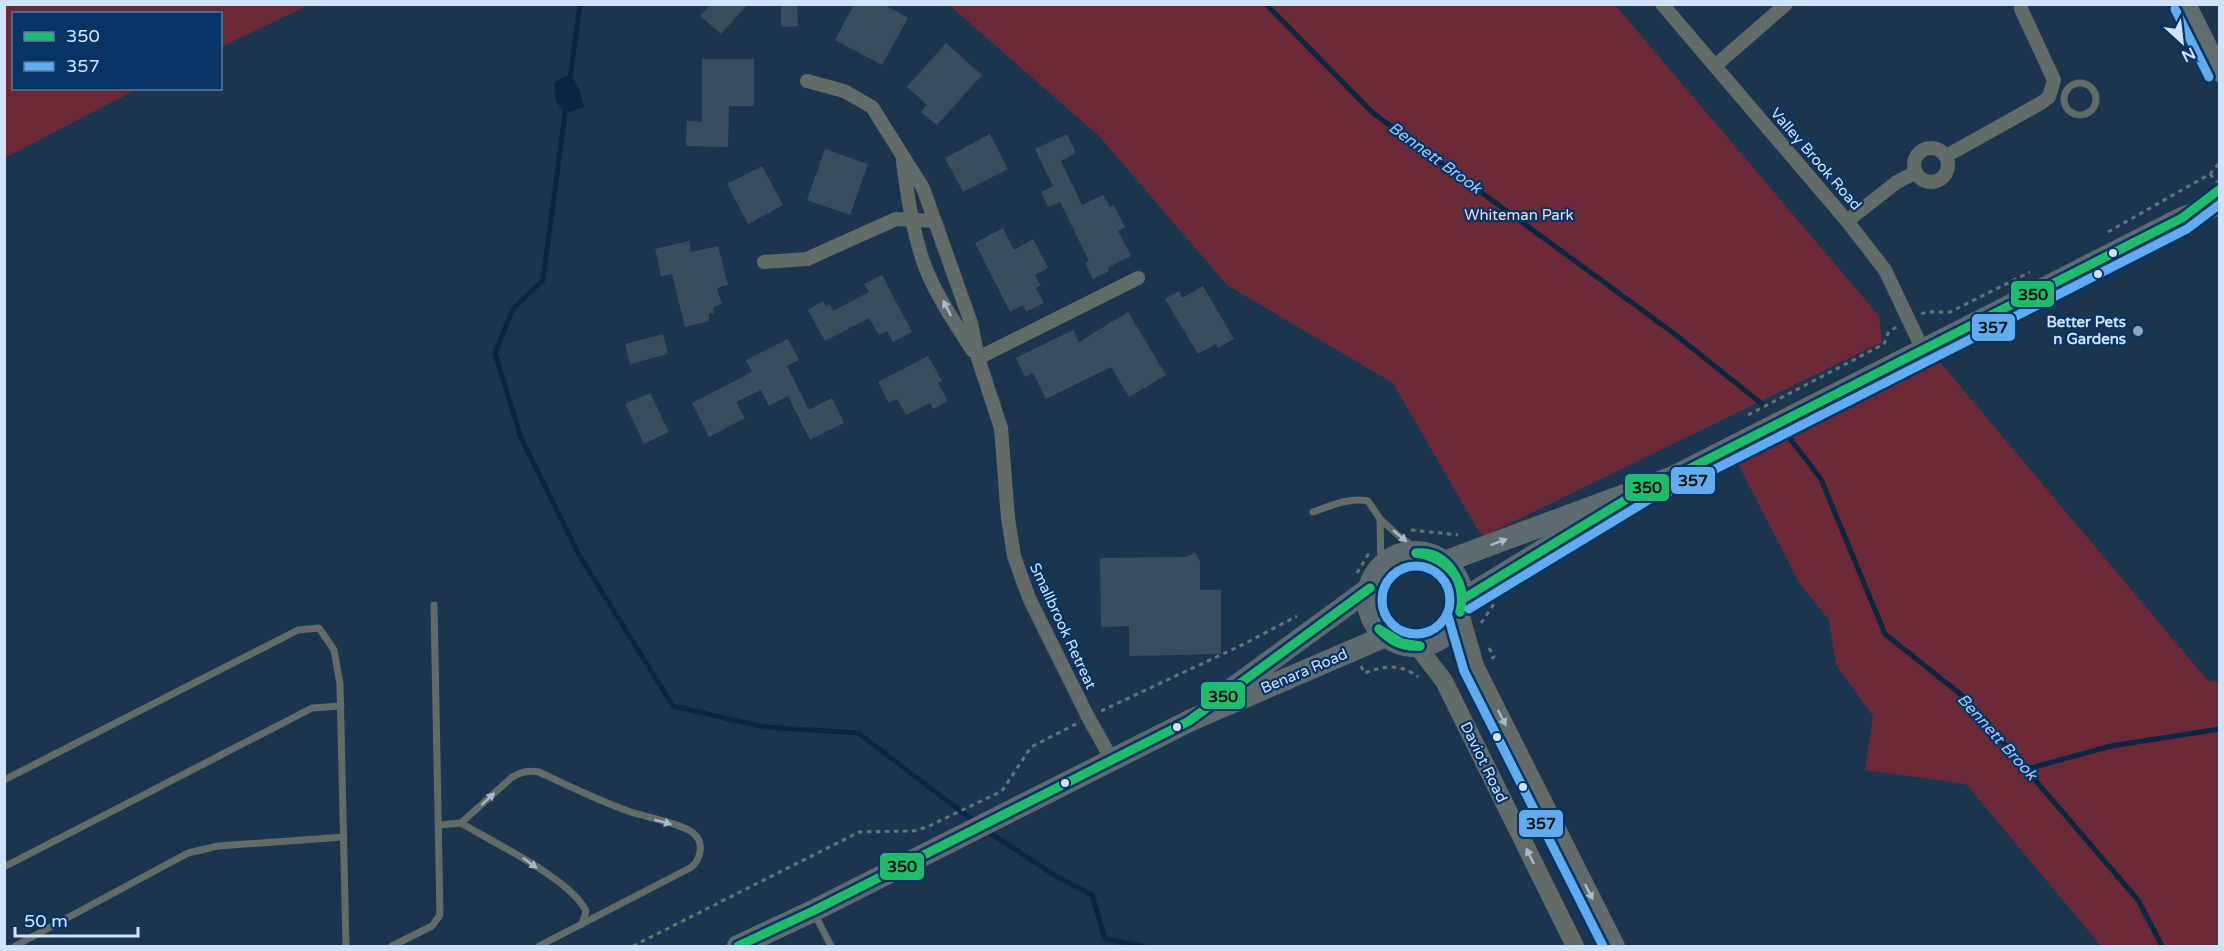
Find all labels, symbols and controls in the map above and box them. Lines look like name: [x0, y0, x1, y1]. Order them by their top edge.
legend: [12, 12, 222, 90]
north arrow: [2152, 12, 2212, 72]
text: 350: [66, 25, 100, 47]
text: N: [2178, 43, 2199, 66]
text: 357: [66, 55, 100, 77]
street label: Valley Brook Road: [1767, 104, 1865, 214]
water label: Bennett Brook: [1385, 118, 1486, 199]
park label: Whiteman Park: [1464, 206, 1574, 224]
unlabelled marker: [2107, 247, 2119, 259]
unlabelled marker: [2092, 268, 2104, 280]
line badge: 350: [2010, 280, 2055, 308]
text: 350: [2018, 285, 2048, 305]
one-way arrow: [942, 300, 952, 317]
line badge: 357: [1971, 313, 2016, 342]
place label: Better Pets n Gardens: [2046, 313, 2126, 348]
text: 357: [1978, 318, 2008, 338]
marker: Better Pets n Gardens: [2131, 324, 2145, 338]
line badge: 357: [1670, 466, 1716, 495]
text: 357: [1678, 471, 1708, 491]
line badge: 350: [1624, 473, 1670, 502]
text: 350: [1632, 478, 1662, 498]
one-way arrow: [1392, 529, 1407, 542]
one-way arrow: [1490, 536, 1508, 546]
street label: Smallbrook Retreat: [1026, 560, 1100, 692]
street label: Benara Road: [1258, 645, 1350, 697]
line badge: 350: [1200, 681, 1246, 710]
text: 350: [1208, 687, 1238, 707]
water label: Bennett Brook: [1953, 689, 2042, 786]
one-way arrow: [1496, 709, 1506, 727]
street label: Daviot Road: [1457, 719, 1511, 805]
unlabelled marker: [1171, 721, 1183, 733]
unlabelled marker: [1491, 731, 1503, 743]
unlabelled marker: [1059, 777, 1071, 789]
unlabelled marker: [1517, 781, 1529, 793]
one-way arrow: [481, 793, 495, 807]
line badge: 357: [1518, 809, 1564, 838]
text: 357: [1526, 814, 1556, 834]
one-way arrow: [654, 818, 672, 827]
one-way arrow: [1526, 848, 1535, 865]
line badge: 350: [879, 852, 925, 881]
one-way arrow: [522, 856, 537, 868]
text: 350: [887, 857, 917, 877]
one-way arrow: [1584, 884, 1594, 901]
scale bar: [15, 900, 138, 938]
text: 50 m: [24, 910, 68, 932]

